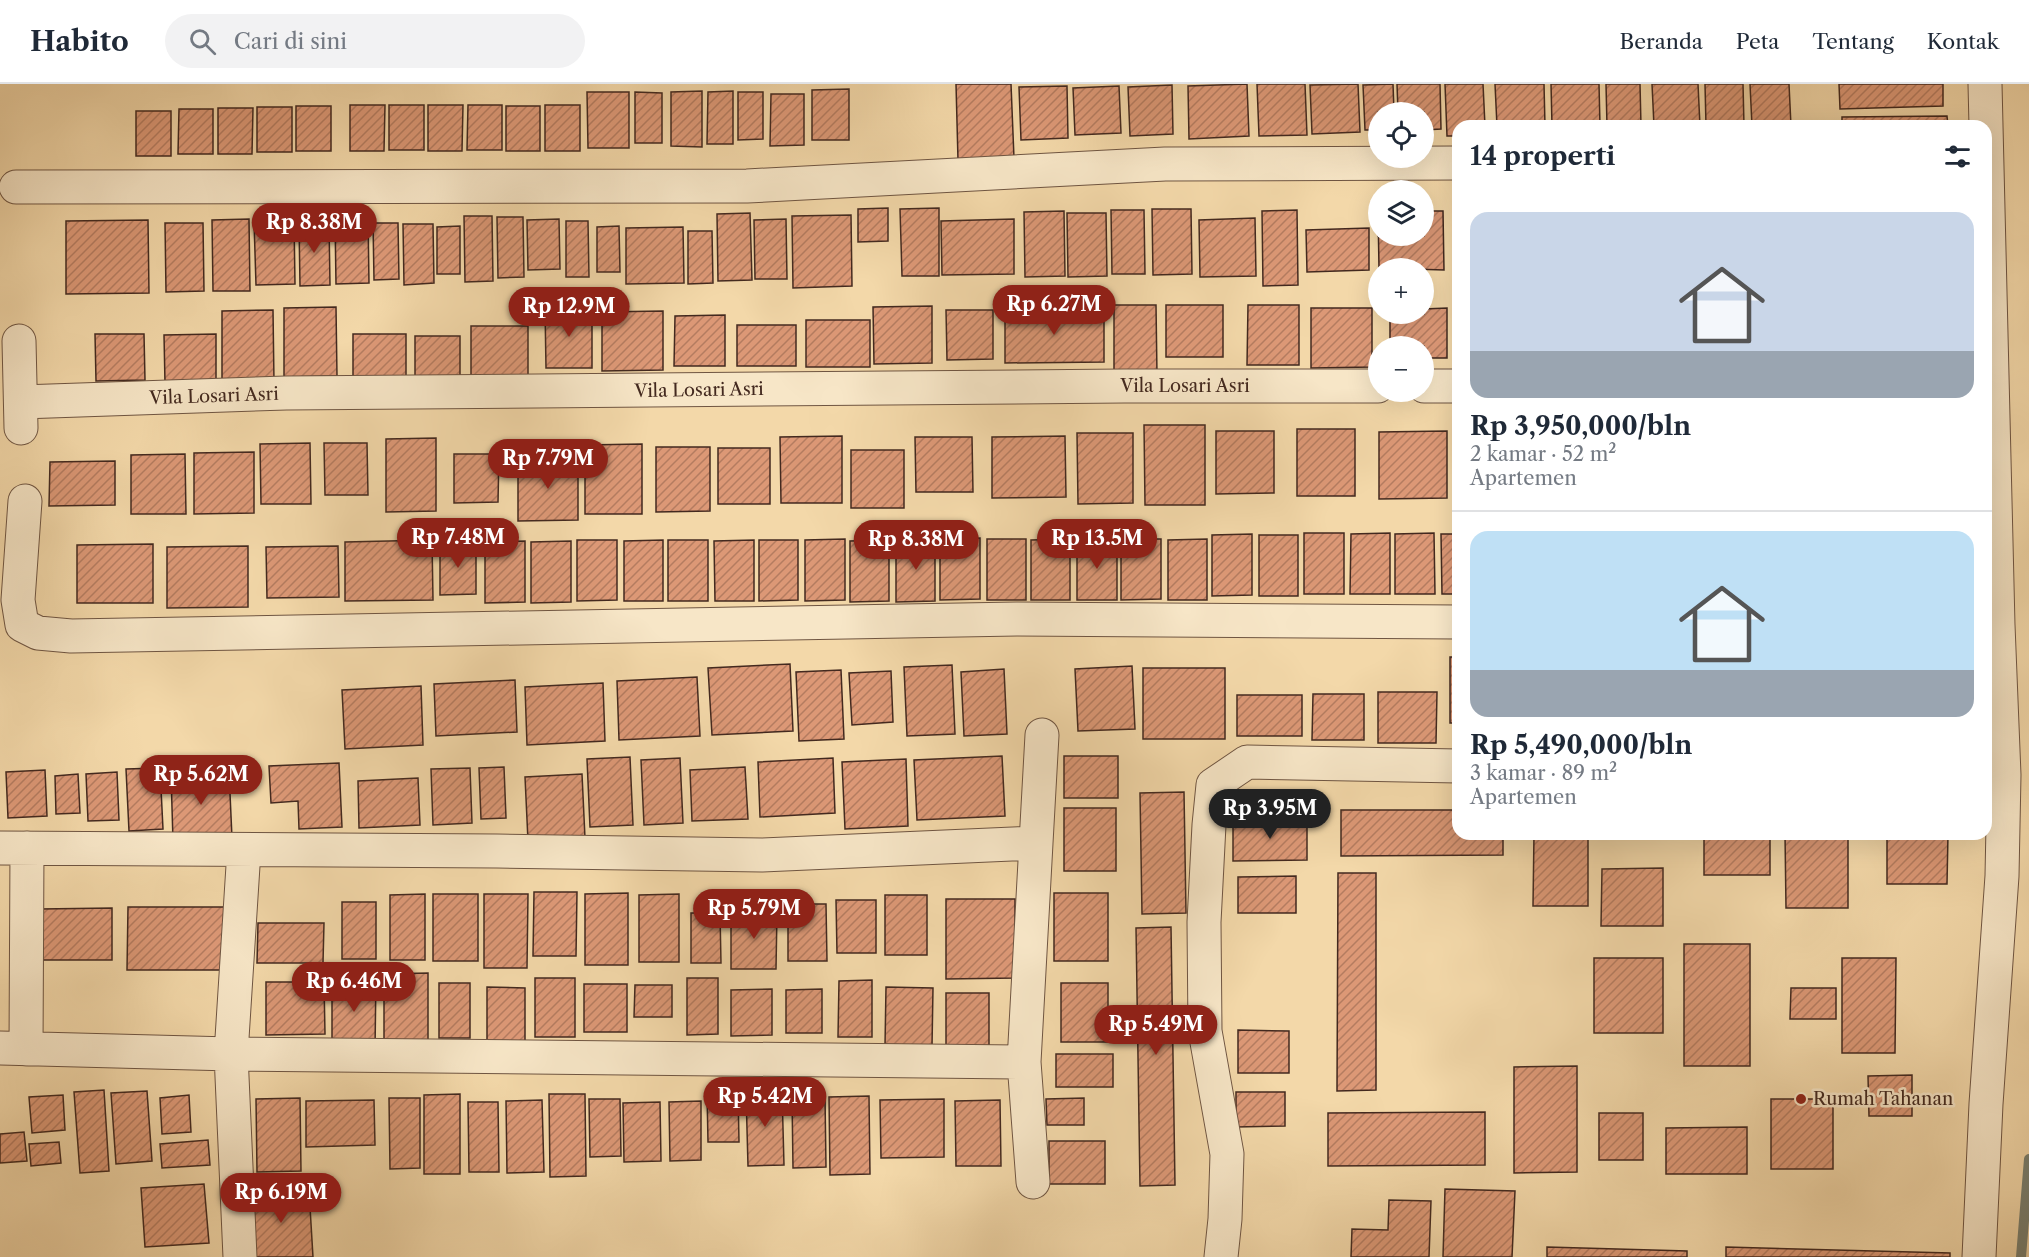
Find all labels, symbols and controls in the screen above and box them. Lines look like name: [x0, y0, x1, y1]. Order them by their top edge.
search box: [165, 14, 585, 68]
text: Habito: [30, 24, 129, 58]
icon: search: [186, 25, 219, 58]
text: Cari di sini: [234, 28, 347, 55]
text: Beranda: [1620, 29, 1703, 54]
text: Peta: [1736, 29, 1779, 54]
text: Tentang: [1812, 29, 1894, 54]
text: Kontak: [1927, 29, 1999, 54]
map controls: [1368, 102, 1434, 402]
button: locate: [1368, 102, 1434, 168]
text: 14 properti: [1470, 140, 1615, 172]
icon: filters: [1941, 140, 1974, 173]
button: layers: [1368, 180, 1434, 246]
pin: Rp 8.38M: [252, 203, 376, 254]
text: Rp 8.38M: [266, 210, 362, 234]
icon: home: [1668, 251, 1776, 359]
button: +: [1368, 258, 1434, 324]
pin: Rp 6.27M: [992, 285, 1116, 336]
pin: Rp 12.9M: [507, 287, 631, 338]
text: Rp 6.27M: [1007, 292, 1101, 316]
text: Rp 12.9M: [523, 294, 615, 318]
button: −: [1368, 336, 1434, 402]
street label: Vila Losari Asri: [1119, 375, 1250, 397]
street label: Vila Losari Asri: [633, 378, 764, 402]
street label: Vila Losari Asri: [148, 383, 280, 409]
text: Rp 3,950,000/bln: [1470, 410, 1691, 442]
pin: Rp 7.79M: [486, 439, 610, 490]
text: 2 kamar · 52 m²: [1470, 442, 1617, 466]
text: Rp 7.79M: [502, 446, 594, 470]
text: Apartemen: [1470, 466, 1577, 490]
pin: Rp 7.48M: [396, 518, 520, 569]
pin: Rp 13.5M: [1035, 519, 1159, 570]
pin: Rp 8.38M: [854, 520, 978, 571]
text: Rp 7.48M: [411, 525, 505, 549]
text: Rp 13.5M: [1051, 526, 1143, 550]
text: Rp 8.38M: [868, 527, 964, 551]
icon: home: [1668, 570, 1776, 678]
text: Rp 5,490,000/bln: [1470, 729, 1692, 761]
pin: Rp 5.62M: [139, 755, 263, 806]
text: 3 kamar · 89 m²: [1470, 761, 1617, 785]
text: Rp 5.62M: [153, 762, 249, 786]
text: Apartemen: [1470, 785, 1577, 809]
pin: Rp 3.95M: [1208, 789, 1332, 840]
text: Rp 3.95M: [1223, 796, 1317, 820]
pin: Rp 5.79M: [692, 889, 816, 940]
text: Rp 5.79M: [707, 896, 801, 920]
pin: Rp 6.46M: [292, 962, 416, 1013]
text: Rp 6.46M: [306, 969, 402, 993]
pin: Rp 5.49M: [1094, 1005, 1218, 1056]
text: Rp 5.49M: [1108, 1012, 1204, 1036]
pin: Rp 5.42M: [703, 1077, 827, 1128]
text: Rp 5.42M: [717, 1084, 813, 1108]
place label: Rumah Tahanan: [1813, 1088, 1953, 1110]
marker: Rumah Tahanan: [1794, 1092, 1808, 1106]
pin: Rp 6.19M: [219, 1173, 343, 1224]
text: Rp 6.19M: [234, 1180, 328, 1204]

